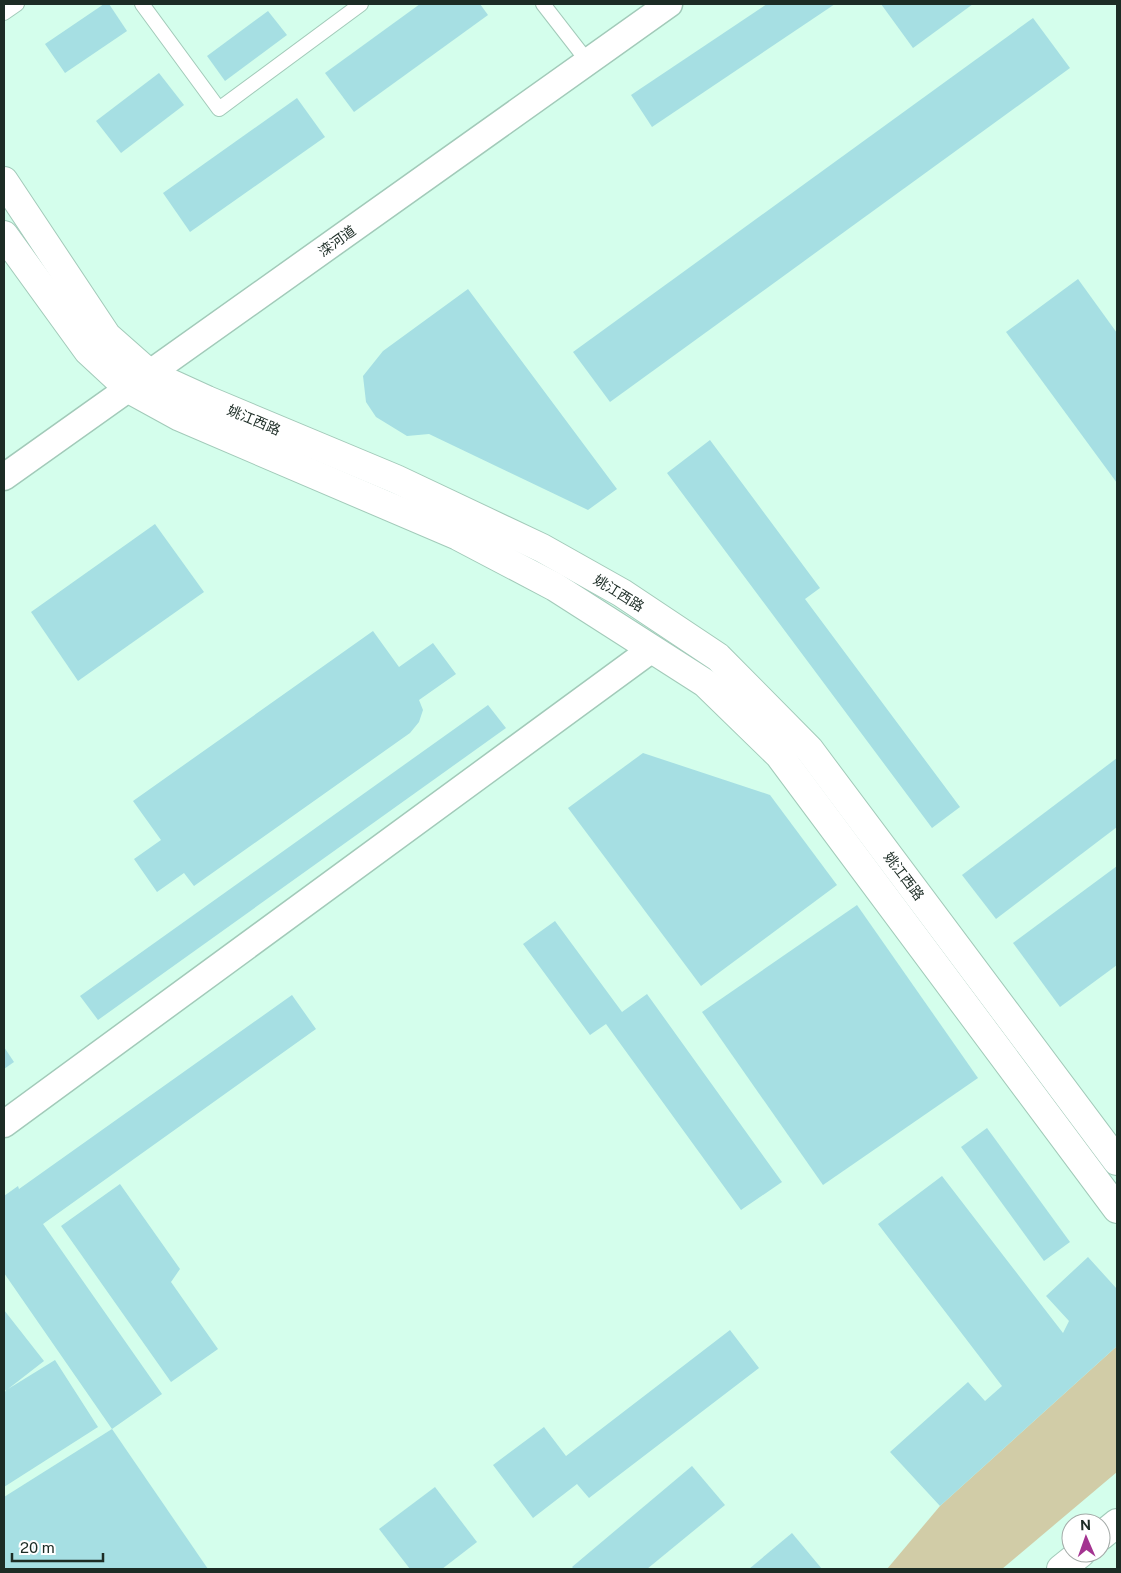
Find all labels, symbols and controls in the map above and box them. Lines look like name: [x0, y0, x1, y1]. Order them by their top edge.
street label: 滦河道: [315, 222, 359, 260]
street label: 姚江西路: [225, 402, 283, 438]
street label: 姚江西路: [591, 571, 647, 615]
street label: 姚江西路: [881, 849, 927, 903]
north arrow: [1061, 1513, 1111, 1563]
text: N: [1080, 1517, 1091, 1533]
scale bar: [12, 1530, 104, 1562]
text: 20 m: [20, 1539, 55, 1556]

